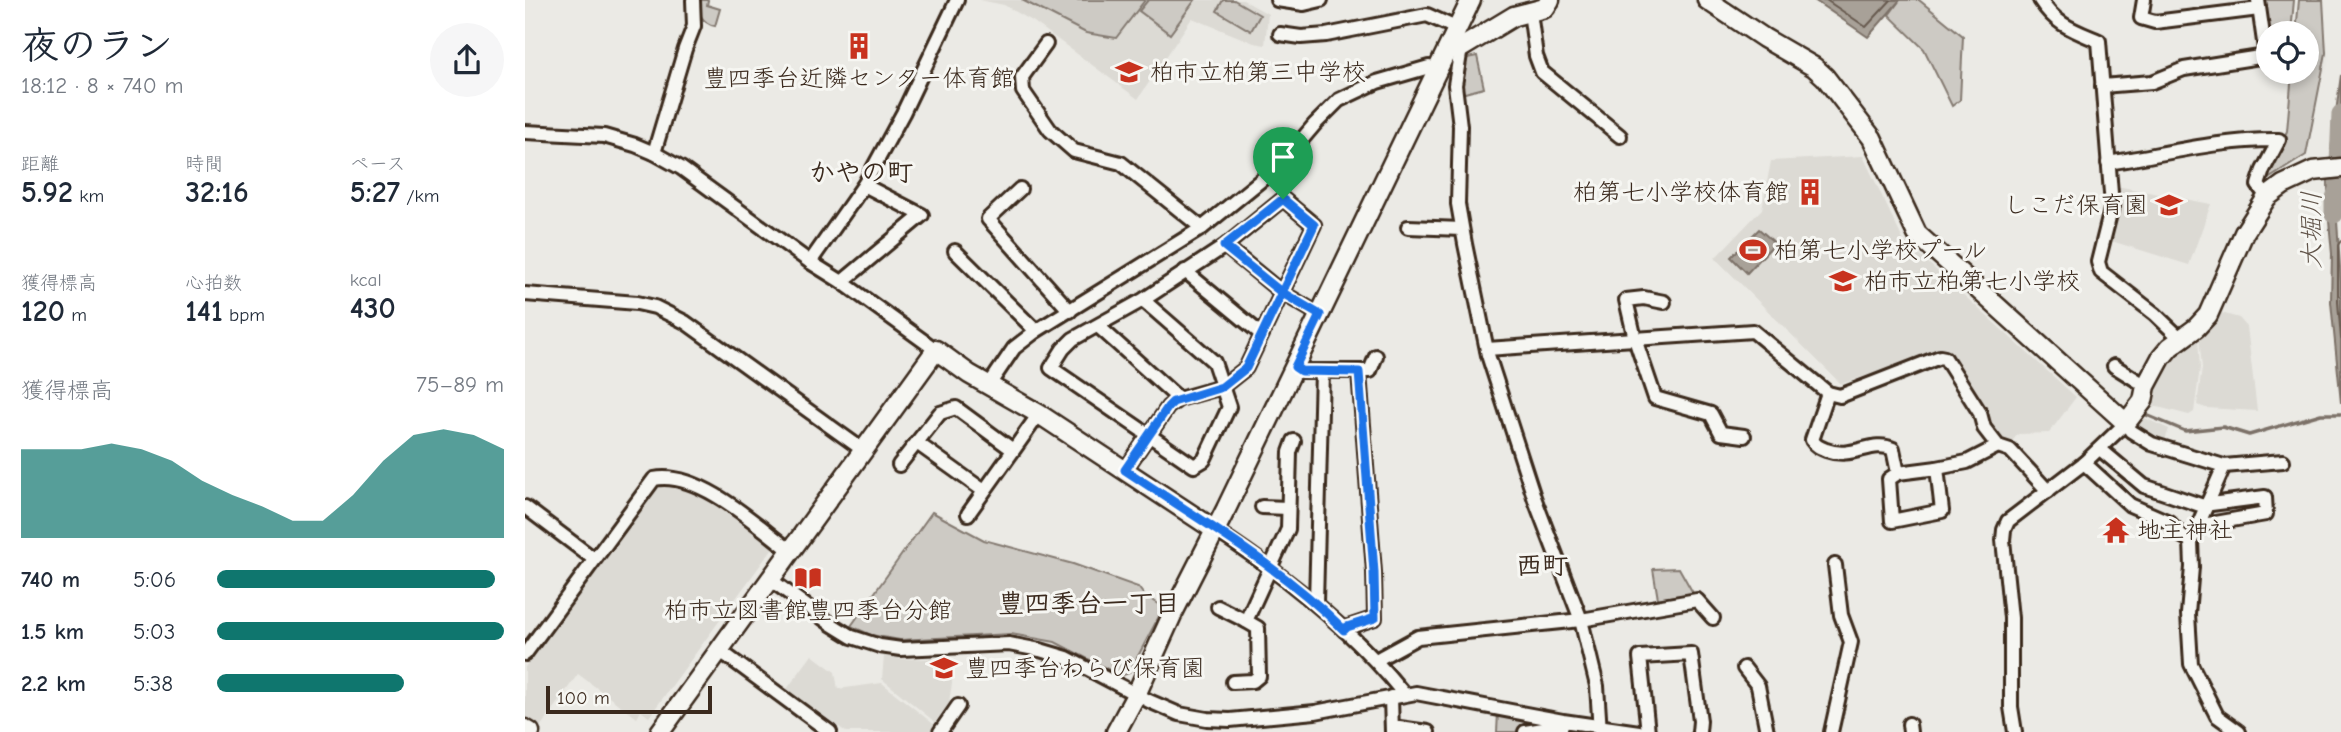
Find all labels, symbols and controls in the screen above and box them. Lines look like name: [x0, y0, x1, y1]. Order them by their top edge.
map controls: [2256, 21, 2319, 84]
button: locate: [2256, 21, 2319, 84]
button: share: [430, 23, 504, 97]
text: 夜のラン: [21, 24, 173, 68]
building icon: 豊四季台近隣センター体育館: [844, 31, 874, 61]
school or university icon: 柏市立柏第三中学校: [1114, 57, 1144, 87]
place label: 柏市立柏第三中学校: [1150, 58, 1366, 86]
place label: 豊四季台近隣センター体育館: [703, 64, 1015, 92]
text: 18:12 · 8 × 740 m: [21, 72, 183, 99]
pin: [1253, 127, 1313, 199]
icon: arrive: [1264, 138, 1302, 176]
text: 距離: [21, 153, 59, 175]
text: 時間: [185, 153, 223, 175]
text: ペース: [350, 153, 406, 175]
district label: かやの町: [809, 158, 913, 188]
text: 5.92: [21, 175, 73, 210]
text: 32:16: [185, 175, 249, 210]
text: 5:27: [350, 175, 400, 210]
building icon: 柏第七小学校体育館: [1795, 177, 1825, 207]
place label: 柏第七小学校体育館: [1573, 178, 1789, 206]
text: km: [73, 185, 104, 207]
text: /km: [400, 185, 439, 207]
school or university icon: しこだ保育園: [2154, 190, 2184, 220]
place label: しこだ保育園: [2004, 191, 2148, 219]
water label: 大堀川: [2297, 191, 2327, 269]
sports icon: 柏第七小学校プール: [1738, 235, 1768, 265]
place label: 柏第七小学校プール: [1774, 236, 1987, 264]
school or university icon: 柏市立柏第七小学校: [1828, 266, 1858, 296]
place label: 柏市立柏第七小学校: [1864, 267, 2080, 295]
text: kcal: [350, 269, 382, 291]
text: 獲得標高: [21, 272, 97, 294]
text: 心拍数: [185, 272, 242, 294]
text: 430: [350, 291, 396, 326]
text: 120: [21, 294, 65, 329]
text: 141: [185, 294, 223, 329]
text: m: [65, 304, 87, 326]
text: bpm: [223, 304, 265, 326]
text: 75–89 m: [416, 371, 504, 398]
text: 獲得標高: [21, 377, 113, 404]
temple icon: 地主神社: [2101, 515, 2131, 545]
place label: 地主神社: [2137, 516, 2233, 544]
district label: 西町: [1516, 551, 1568, 581]
library icon: 柏市立図書館豊四季台分館: [793, 563, 823, 593]
text: 740 m: [21, 566, 80, 593]
text: 5:06: [133, 566, 176, 593]
district label: 豊四季台一丁目: [998, 589, 1180, 619]
place label: 柏市立図書館豊四季台分館: [664, 596, 952, 624]
text: 1.5 km: [21, 618, 84, 645]
text: 5:03: [133, 618, 175, 645]
school or university icon: 豊四季台わらび保育園: [929, 653, 959, 683]
place label: 豊四季台わらび保育園: [965, 654, 1205, 682]
text: 2.2 km: [21, 670, 86, 697]
text: 5:38: [133, 670, 173, 697]
scale bar: [546, 683, 712, 715]
text: 100 m: [557, 687, 610, 709]

